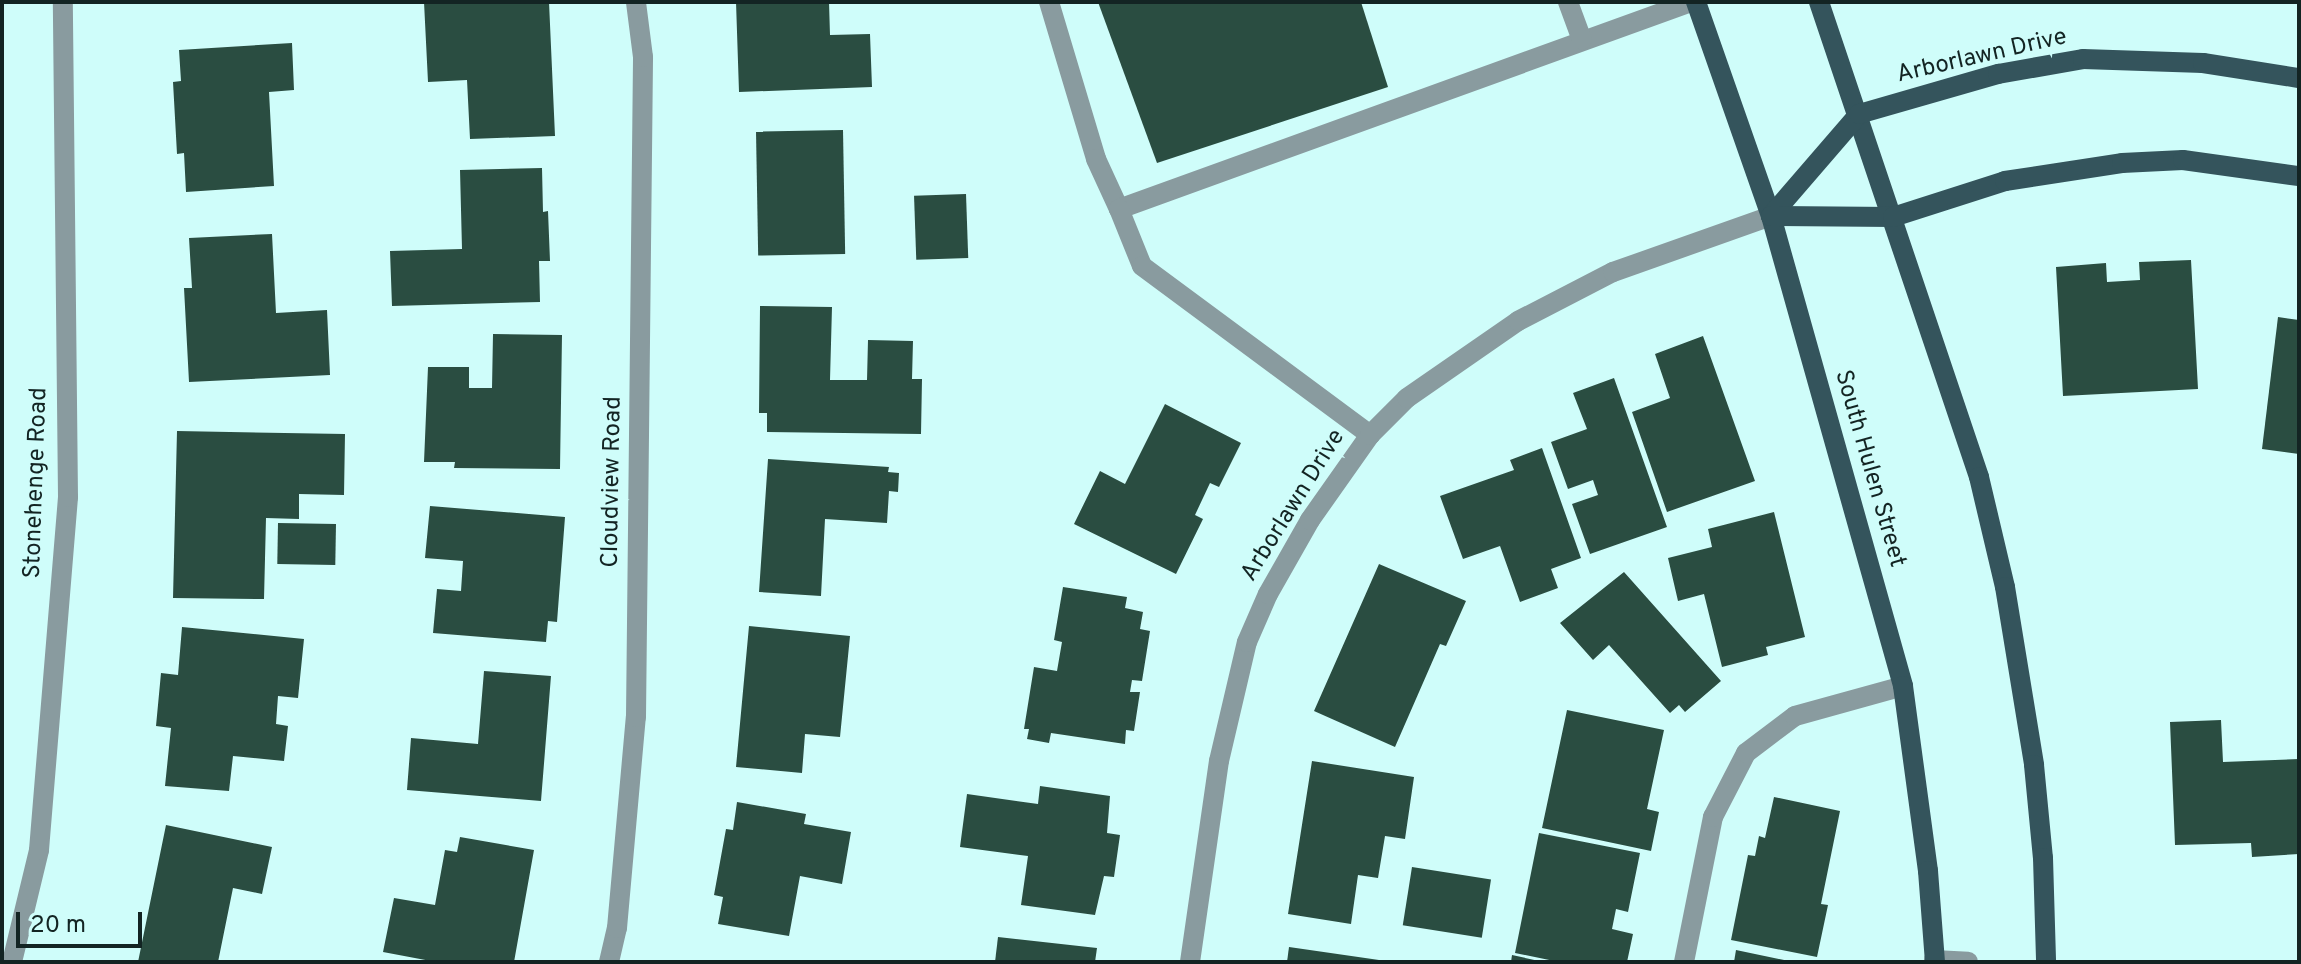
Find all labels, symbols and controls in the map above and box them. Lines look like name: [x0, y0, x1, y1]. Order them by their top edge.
street label: Arborlawn Drive: [1894, 23, 2070, 91]
street label: South Hulen Street: [1827, 367, 1911, 571]
street label: Stonehenge Road: [19, 387, 55, 579]
street label: Cloudview Road: [597, 396, 629, 568]
street label: Arborlawn Drive: [1236, 425, 1352, 587]
scale bar: [20, 896, 146, 946]
text: 20 m: [30, 911, 86, 941]

